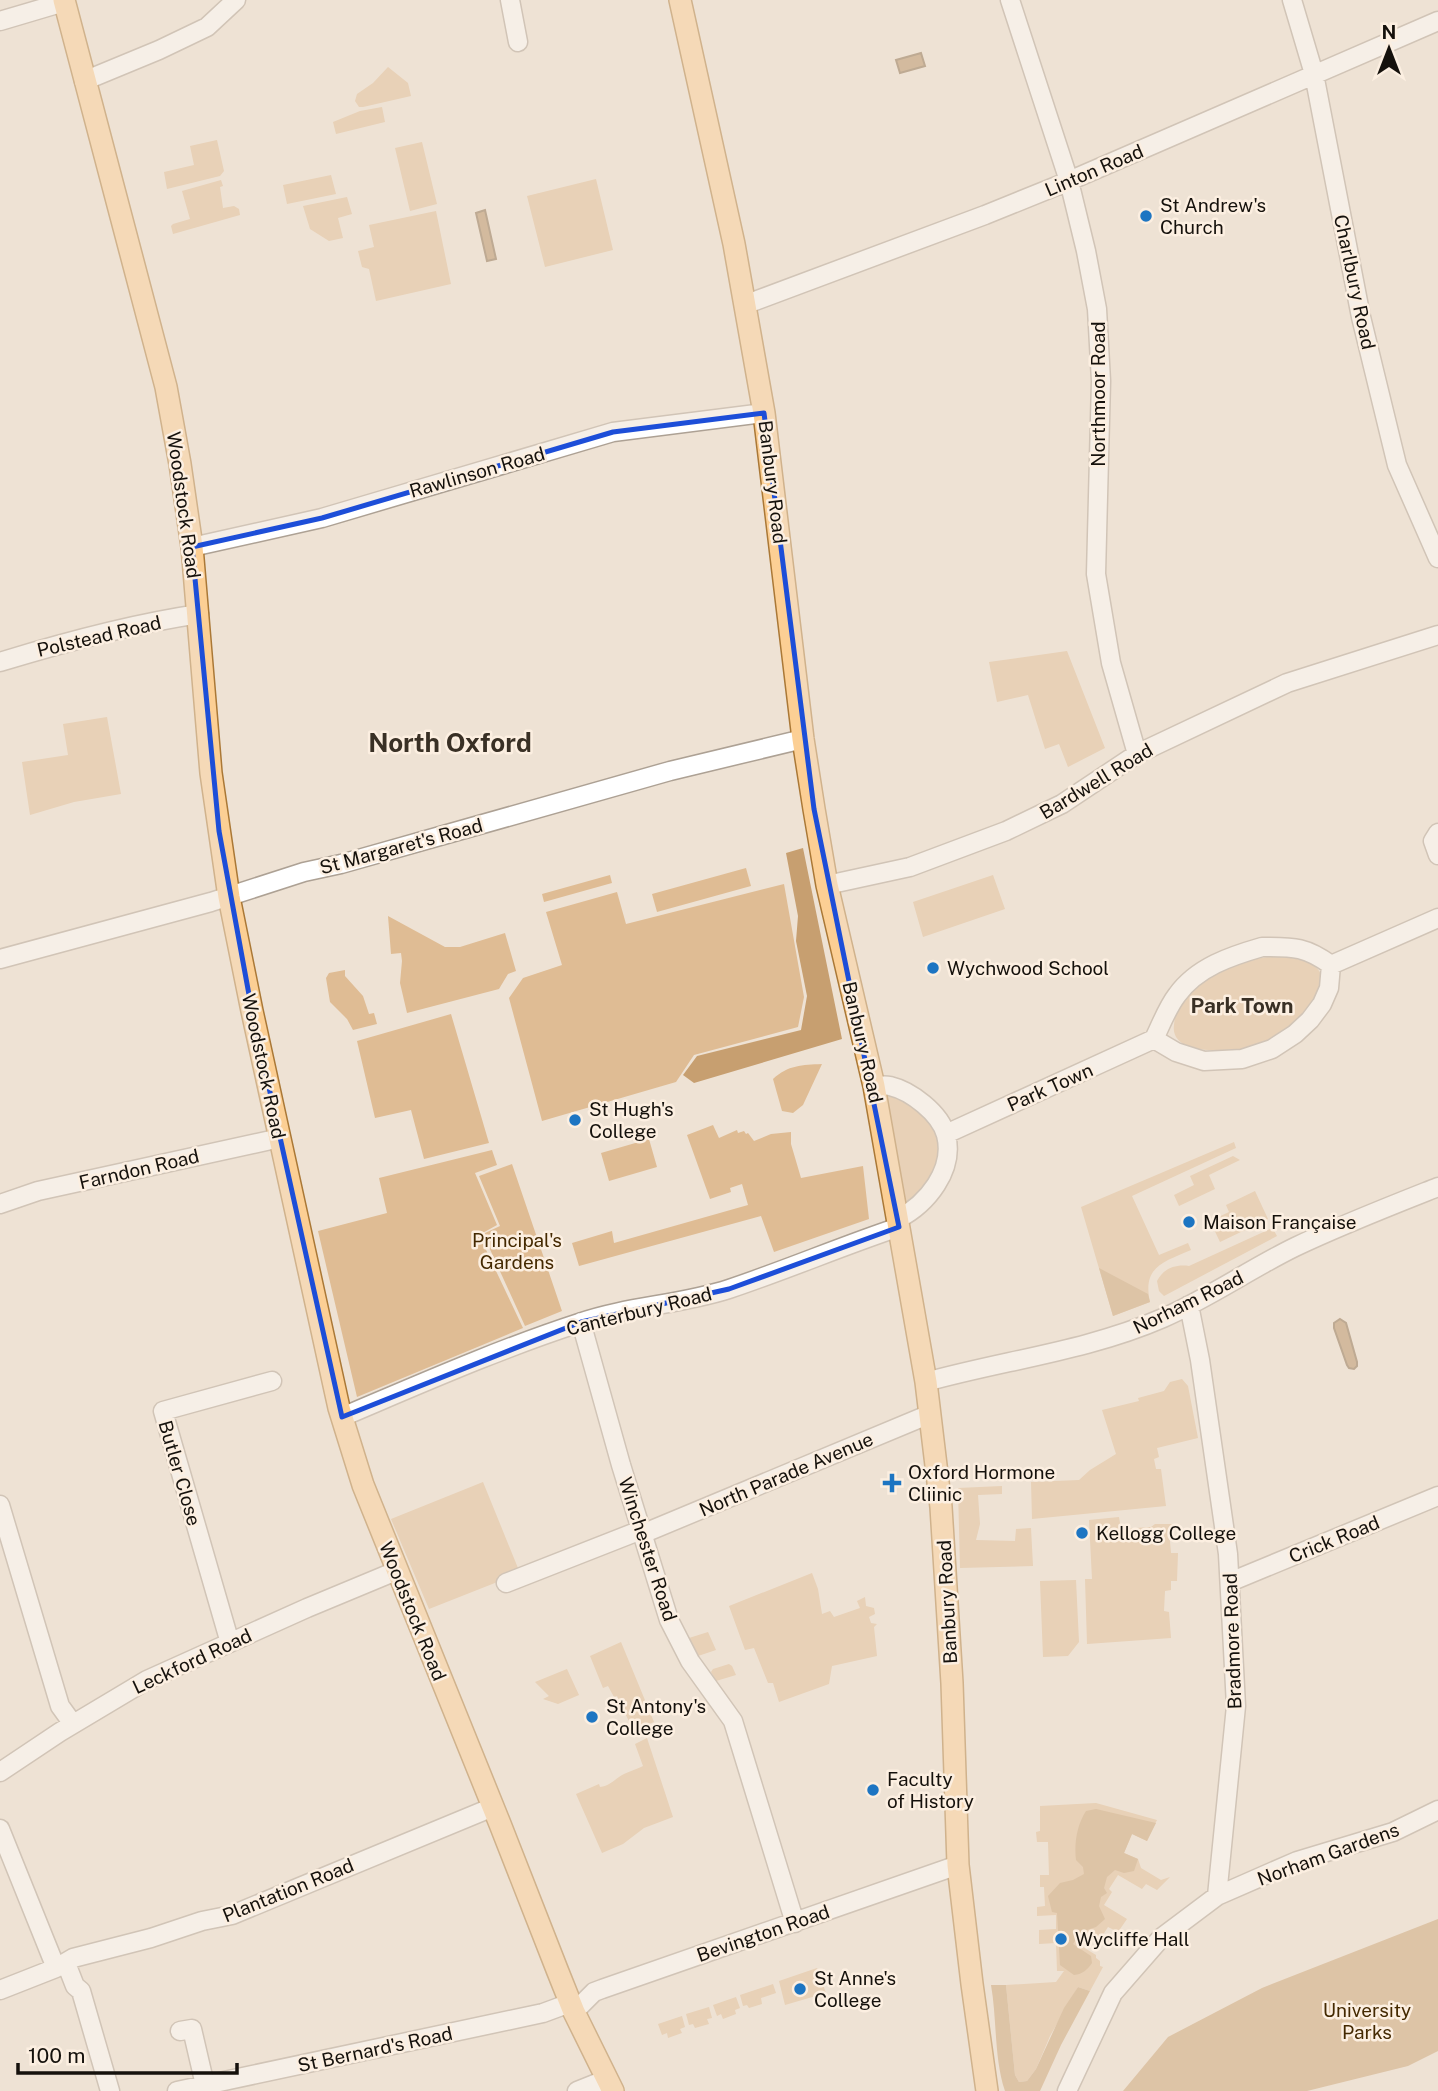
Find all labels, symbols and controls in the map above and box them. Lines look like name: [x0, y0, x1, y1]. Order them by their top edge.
north arrow: [1354, 14, 1424, 84]
text: N: [1382, 21, 1396, 43]
street label: Linton Road: [1041, 139, 1147, 201]
place label: St Andrew's Church: [1160, 194, 1266, 238]
marker: St Andrew's Church: [1138, 208, 1154, 224]
street label: Charlbury Road: [1330, 212, 1380, 352]
street label: Northmoor Road: [1087, 321, 1109, 467]
street label: Banbury Road: [755, 419, 791, 545]
street label: Woodstock Road: [163, 430, 205, 580]
street label: Rawlinson Road: [407, 442, 547, 502]
street label: Polstead Road: [35, 611, 163, 661]
district label: North Oxford: [368, 727, 532, 758]
street label: Bardwell Road: [1035, 739, 1157, 823]
street label: St Margaret's Road: [317, 814, 485, 878]
place label: Wychwood School: [947, 957, 1109, 979]
marker: Wychwood School: [925, 960, 941, 976]
street label: Banbury Road: [838, 979, 888, 1105]
street label: Woodstock Road: [238, 991, 290, 1141]
district label: Park Town: [1190, 993, 1294, 1018]
street label: Park Town: [1004, 1058, 1096, 1116]
place label: St Hugh's College: [589, 1098, 674, 1142]
marker: St Hugh's College: [567, 1112, 583, 1128]
street label: Farndon Road: [77, 1144, 201, 1194]
place label: Maison Française: [1203, 1211, 1357, 1233]
marker: Maison Française: [1181, 1214, 1197, 1230]
park label: Principal's Gardens: [472, 1229, 562, 1273]
street label: Norham Road: [1129, 1266, 1247, 1338]
street label: Canterbury Road: [564, 1282, 714, 1340]
street label: Butler Close: [154, 1418, 206, 1528]
street label: North Parade Avenue: [696, 1427, 876, 1521]
place label: Oxford Hormone Cliinic: [908, 1461, 1055, 1505]
marker: Oxford Hormone Cliinic: [882, 1473, 902, 1493]
street label: Winchester Road: [614, 1474, 682, 1624]
street label: Crick Road: [1286, 1511, 1382, 1567]
place label: Kellogg College: [1096, 1522, 1236, 1544]
marker: Kellogg College: [1074, 1525, 1090, 1541]
street label: Woodstock Road: [375, 1538, 451, 1684]
street label: Banbury Road: [933, 1539, 961, 1665]
street label: Bradmore Road: [1219, 1572, 1245, 1710]
street label: Leckford Road: [129, 1624, 255, 1698]
place label: St Antony's College: [606, 1695, 706, 1739]
marker: St Antony's College: [584, 1709, 600, 1725]
place label: Faculty of History: [887, 1768, 974, 1812]
marker: Faculty of History: [865, 1782, 881, 1798]
street label: Norham Gardens: [1254, 1818, 1402, 1890]
street label: Plantation Road: [219, 1854, 357, 1926]
street label: Bevington Road: [694, 1900, 832, 1966]
place label: Wycliffe Hall: [1075, 1928, 1190, 1950]
marker: Wycliffe Hall: [1053, 1931, 1069, 1947]
place label: St Anne's College: [814, 1967, 896, 2011]
marker: St Anne's College: [792, 1981, 808, 1997]
park label: University Parks: [1323, 1999, 1411, 2043]
street label: St Bernard's Road: [296, 2022, 454, 2076]
scale bar: [18, 2032, 236, 2076]
text: 100 m: [28, 2043, 85, 2068]

